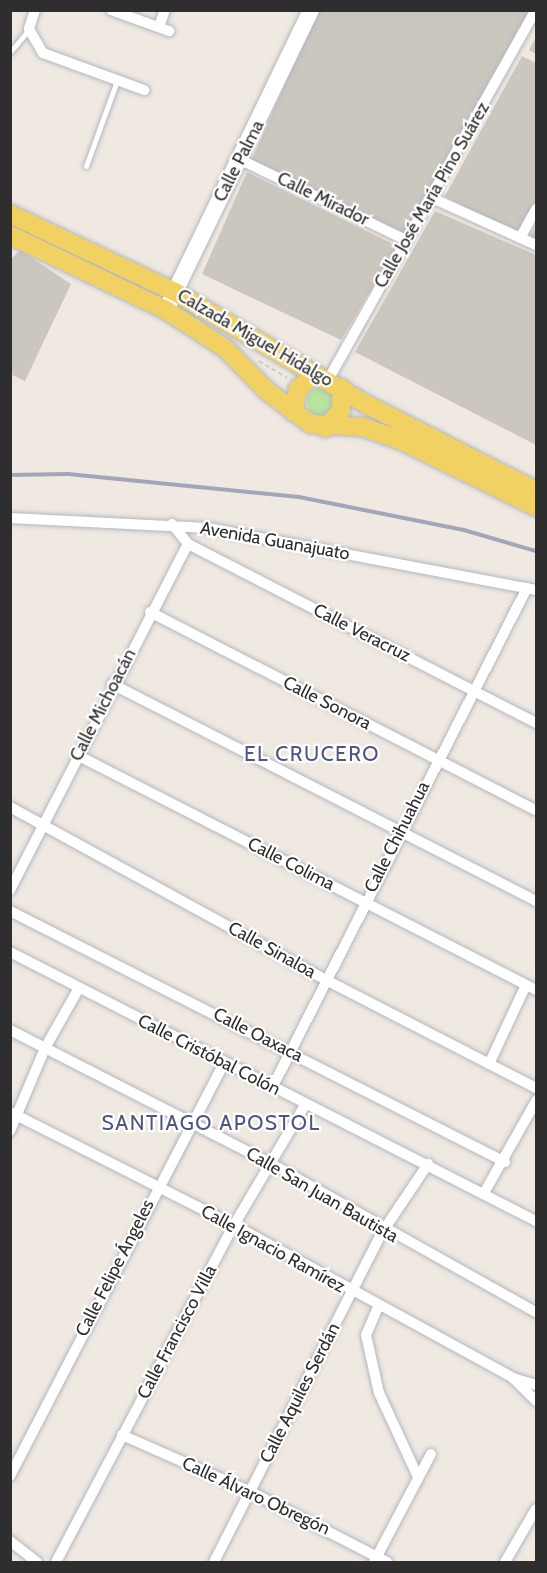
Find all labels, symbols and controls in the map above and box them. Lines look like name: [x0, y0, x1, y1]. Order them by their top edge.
street label: Calle José María Pino Suárez: [370, 98, 494, 292]
street label: Calle Palma: [209, 117, 269, 205]
street label: Calle Mirador: [274, 167, 372, 231]
street label: Calzada Miguel Hidalgo: [173, 285, 337, 391]
street label: Avenida Guanajuato: [199, 517, 351, 565]
street label: Calle Veracruz: [310, 599, 414, 667]
street label: Calle Michoacán: [65, 645, 141, 765]
street label: Calle Sonora: [279, 672, 375, 734]
district label: EL CRUCERO: [244, 741, 380, 767]
street label: Calle Chihuahua: [360, 778, 434, 896]
street label: Calle Colima: [244, 833, 338, 895]
street label: Calle Sinaloa: [224, 917, 320, 983]
street label: Calle Oaxaca: [210, 1003, 306, 1067]
street label: Calle Cristóbal Colón: [134, 1010, 284, 1100]
district label: SANTIAGO APOSTOL: [101, 1110, 321, 1136]
street label: Calle San Juan Bautista: [242, 1143, 402, 1247]
street label: Calle Felipe Ángeles: [71, 1196, 159, 1340]
street label: Calle Ignacio Ramírez: [197, 1200, 349, 1298]
street label: Calle Francisco Villa: [133, 1261, 221, 1403]
street label: Calle Aquiles Serdán: [255, 1319, 345, 1467]
street label: Calle Álvaro Obregón: [179, 1452, 333, 1540]

